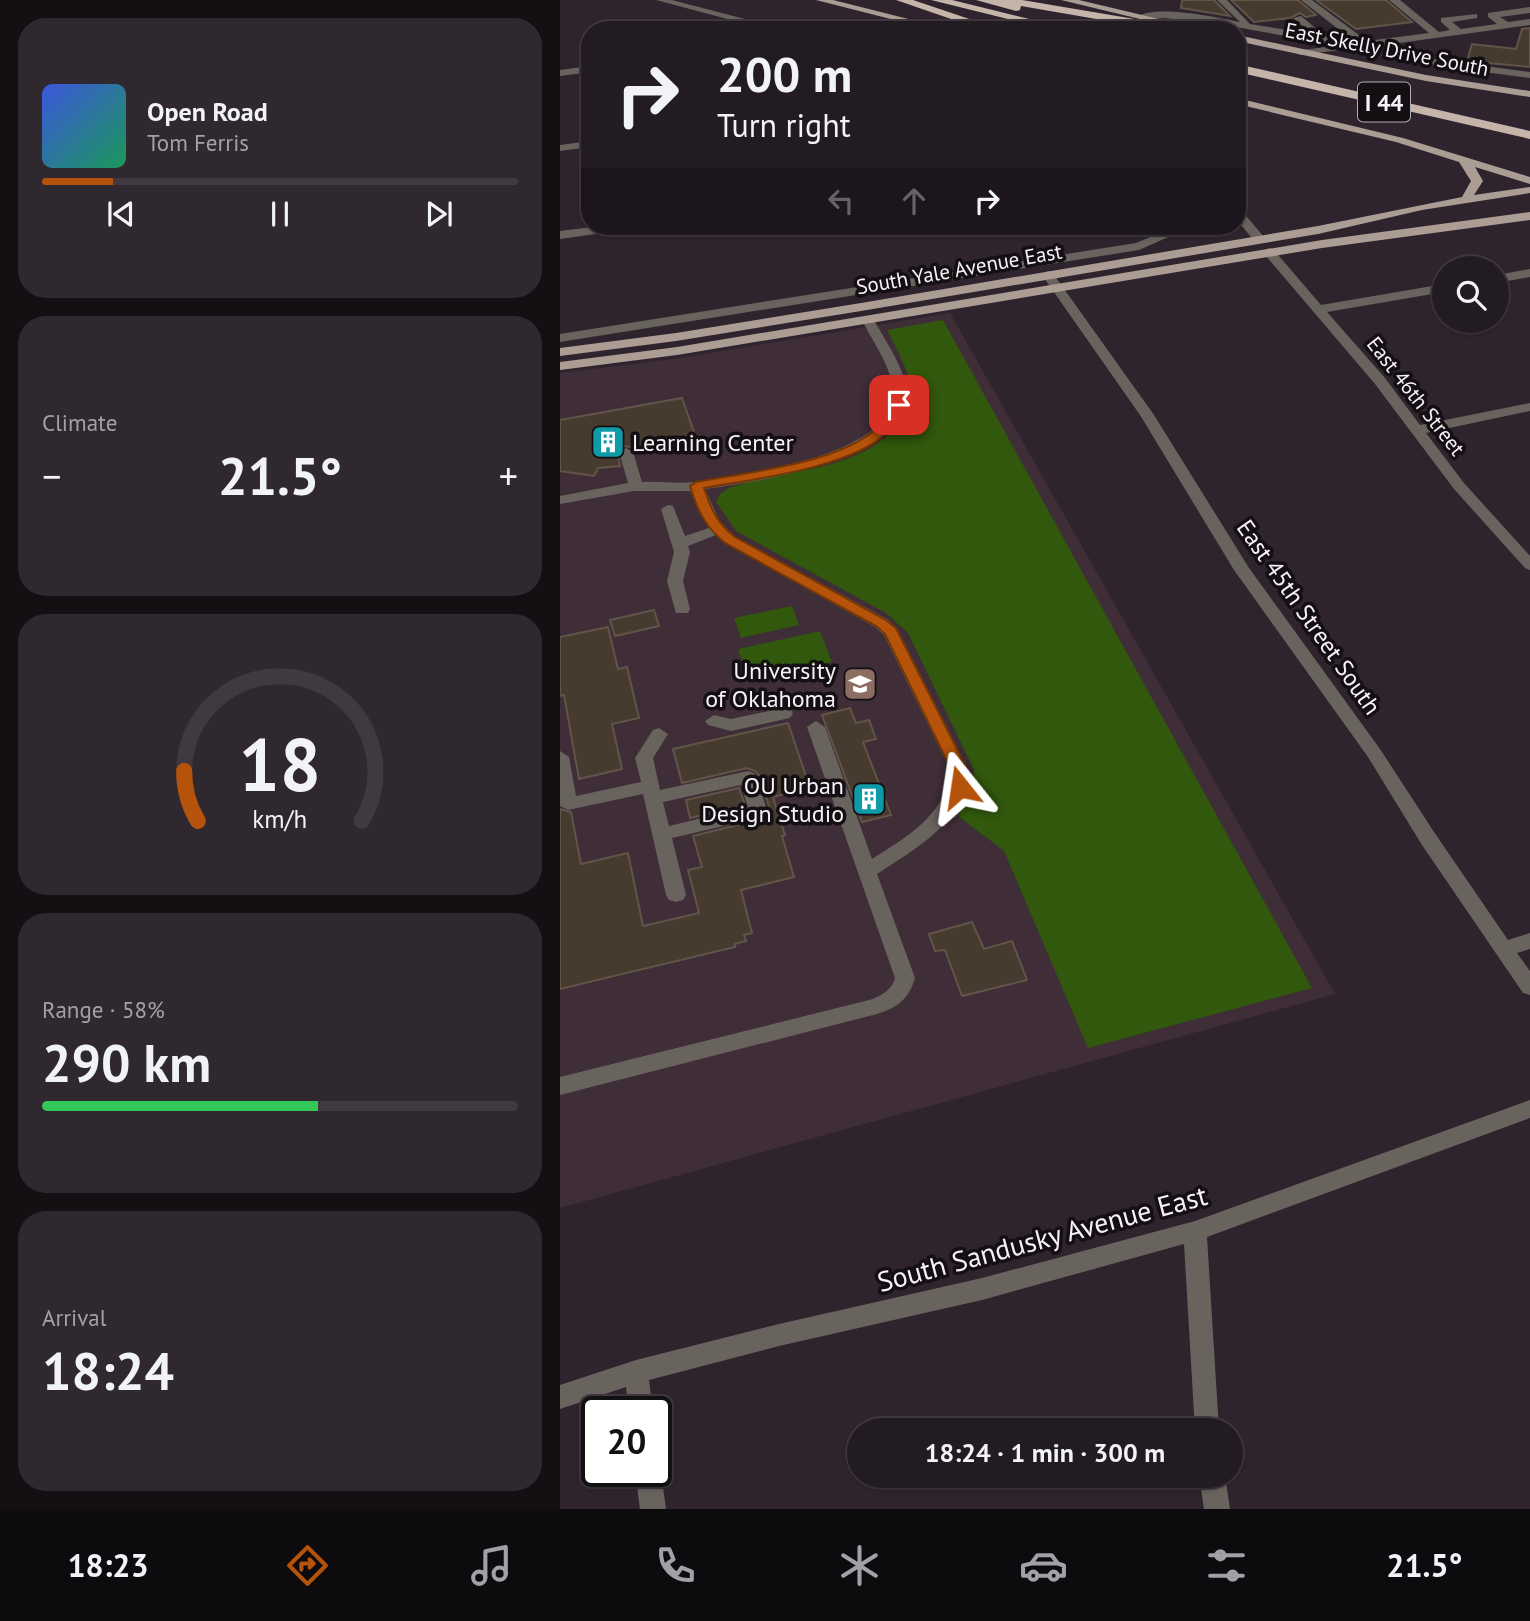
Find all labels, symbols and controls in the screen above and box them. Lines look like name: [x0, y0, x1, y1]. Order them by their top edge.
street label: East Skelly Drive South: [1283, 16, 1491, 82]
text: 200 m: [717, 42, 852, 106]
icon: right: [602, 49, 693, 140]
road number: I 44: [1358, 82, 1410, 122]
text: Open Road: [147, 95, 268, 128]
text: Turn right: [717, 104, 851, 146]
text: Tom Ferris: [147, 128, 249, 157]
icon: left: [822, 182, 860, 220]
icon: ahead: [895, 182, 933, 220]
icon: right: [968, 182, 1006, 220]
icon: previous: [102, 195, 140, 233]
icon: pause: [261, 195, 299, 233]
icon: next: [420, 195, 458, 233]
street label: South Yale Avenue East: [854, 238, 1064, 300]
map controls: [1432, 256, 1509, 333]
button: search: [1432, 256, 1509, 333]
street label: East 46th Street: [1361, 331, 1471, 461]
pin: [869, 375, 929, 435]
icon: arrive: [880, 386, 918, 424]
text: Climate: [42, 408, 117, 437]
building icon: Learning Center: [589, 423, 627, 461]
place label: Learning Center: [632, 427, 794, 458]
text: 21.5°: [218, 442, 342, 509]
text: −: [42, 451, 61, 500]
text: +: [499, 451, 518, 500]
street label: East 45th Street South: [1230, 514, 1388, 720]
place label: University of Oklahoma: [705, 655, 836, 714]
school or university icon: University of Oklahoma: [841, 665, 879, 703]
text: 18: [239, 717, 321, 811]
position arrow: [923, 750, 997, 824]
place label: OU Urban Design Studio: [701, 770, 844, 829]
building icon: OU Urban Design Studio: [850, 780, 888, 818]
text: km/h: [253, 802, 307, 834]
text: Range · 58%: [42, 995, 165, 1024]
text: 290 km: [42, 1029, 211, 1096]
street label: South Sandusky Avenue East: [873, 1176, 1212, 1300]
text: Arrival: [42, 1303, 106, 1332]
text: 18:24: [42, 1337, 174, 1404]
speed limit sign: 20: [581, 1396, 672, 1487]
text: 18:24 · 1 min · 300 m: [925, 1436, 1165, 1469]
icon: directions: [283, 1541, 332, 1590]
icon: music: [467, 1541, 516, 1590]
icon: phone: [651, 1541, 700, 1590]
icon: climate: [835, 1541, 884, 1590]
icon: car: [1019, 1541, 1068, 1590]
icon: filters: [1202, 1541, 1251, 1590]
text: 18:23: [67, 1544, 149, 1586]
text: 21.5°: [1386, 1544, 1463, 1586]

